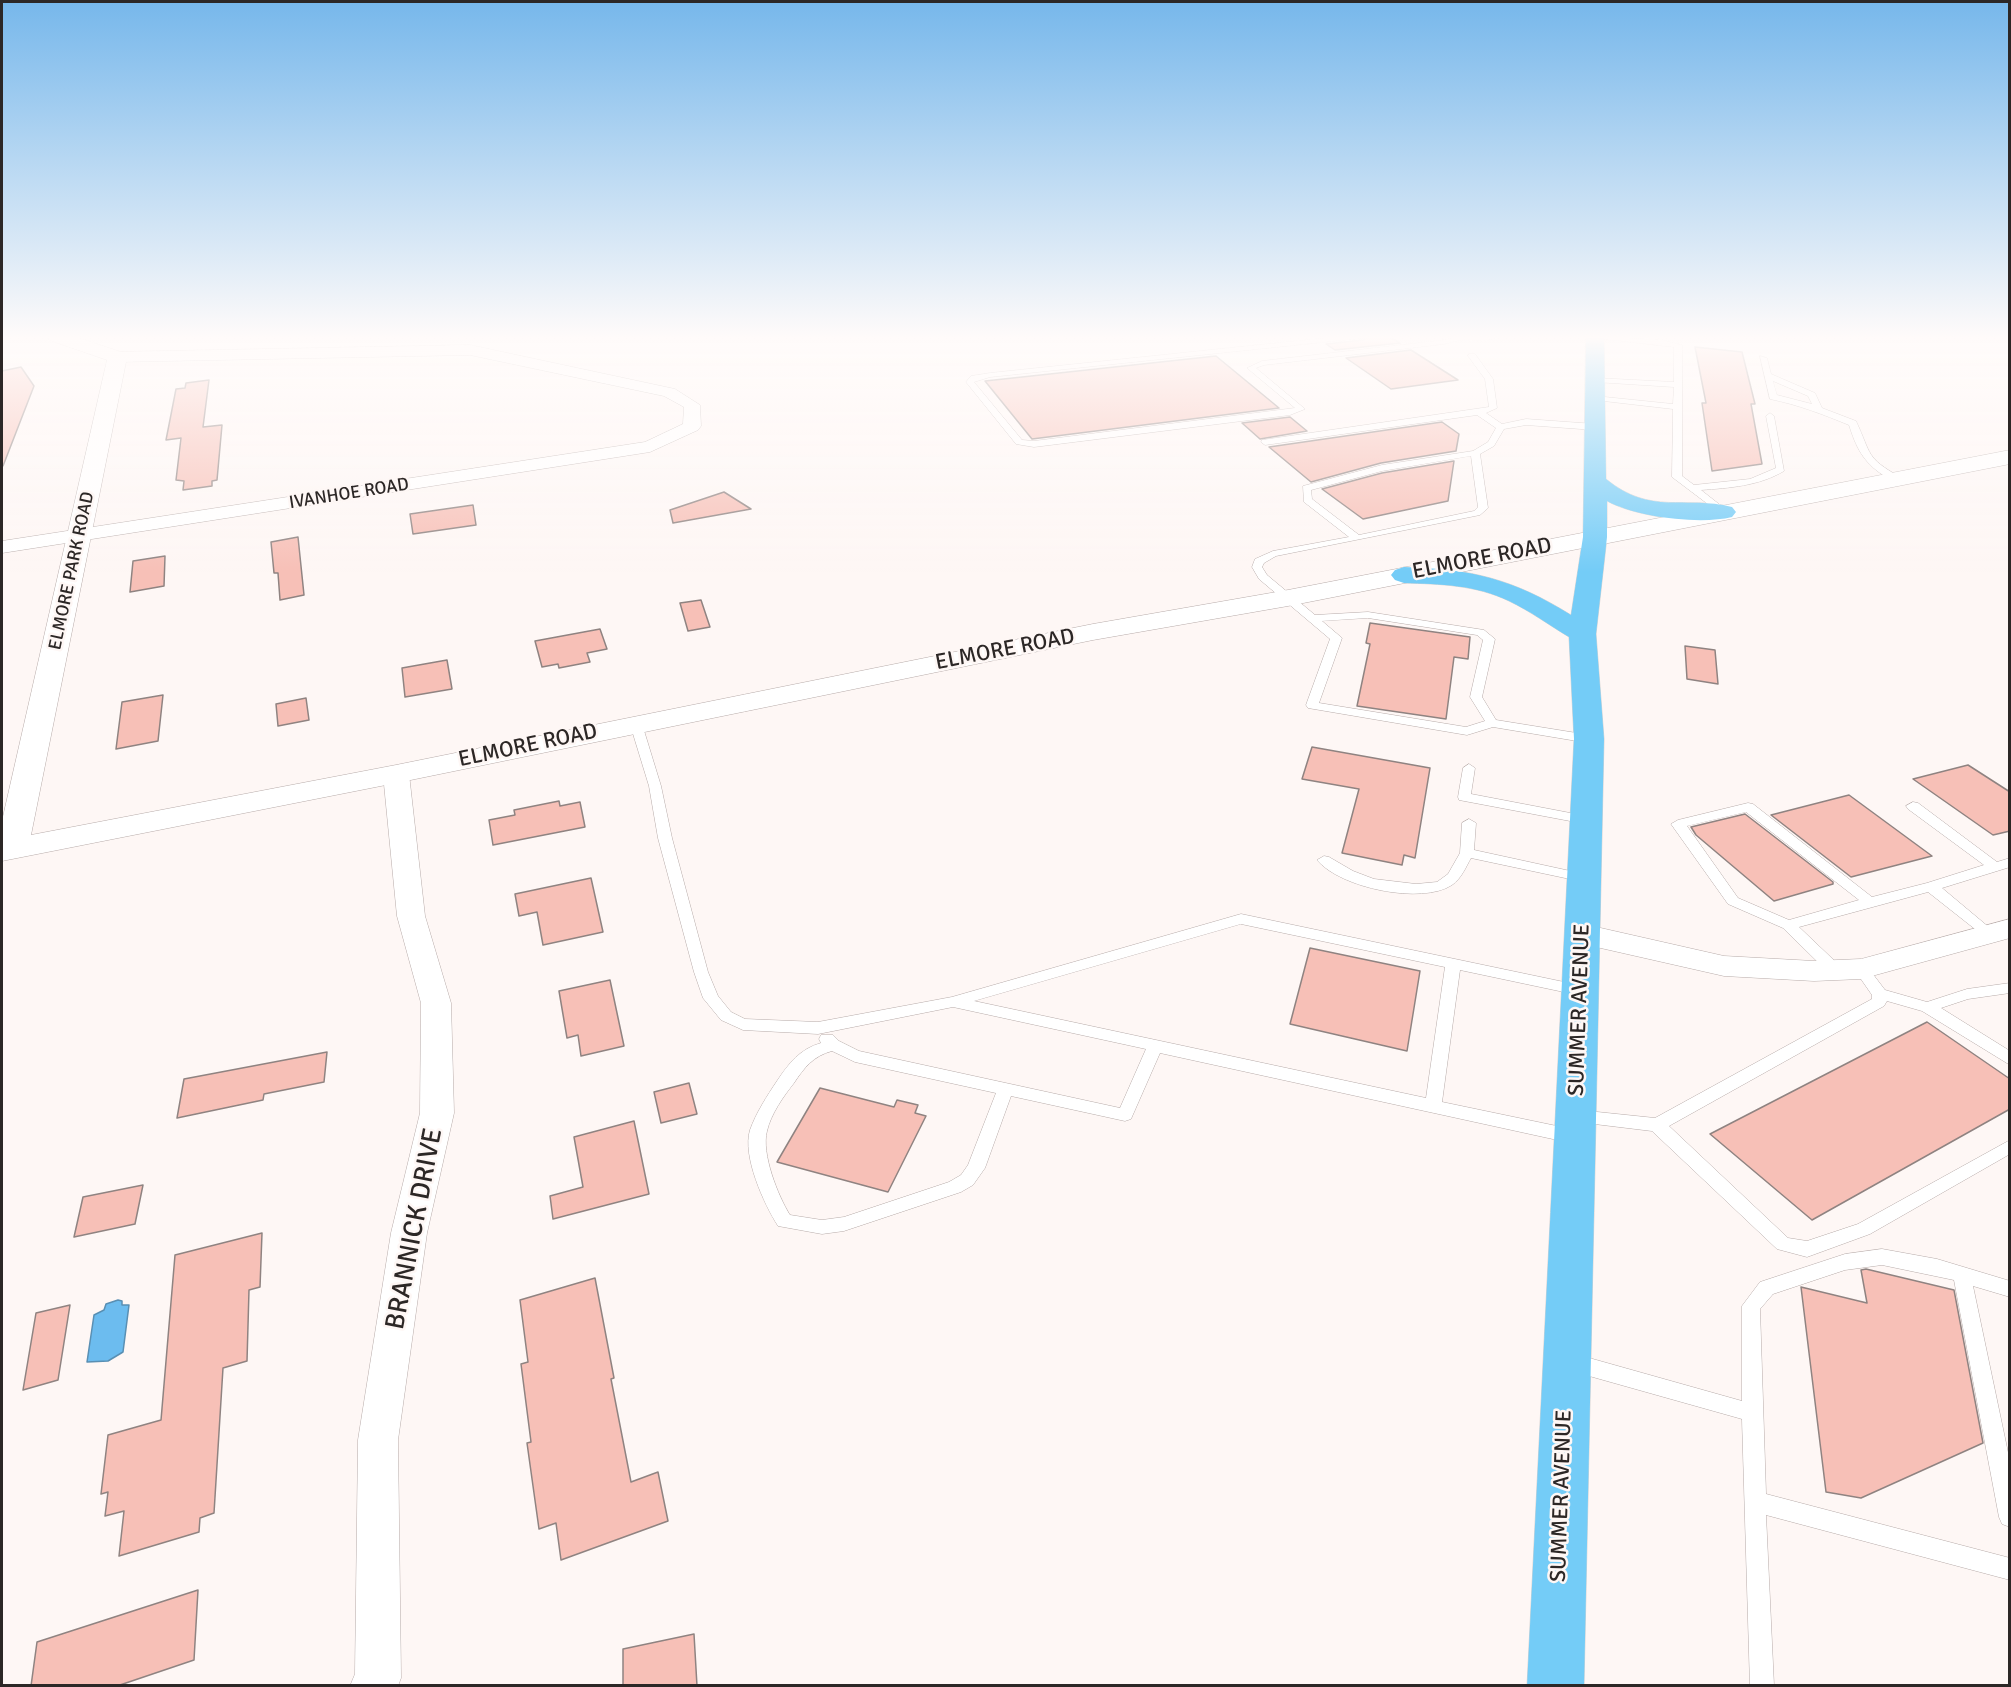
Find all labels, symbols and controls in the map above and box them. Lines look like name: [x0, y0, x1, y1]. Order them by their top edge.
street label: IVANHOE ROAD: [288, 474, 410, 514]
street label: ELMORE PARK ROAD: [45, 490, 99, 652]
street label: ELMORE ROAD: [1410, 533, 1554, 585]
street label: ELMORE ROAD: [933, 624, 1077, 676]
street label: ELMORE ROAD: [456, 718, 600, 774]
street label: SUMMER AVENUE: [1564, 923, 1596, 1097]
street label: BRANNICK DRIVE: [380, 1126, 450, 1332]
street label: SUMMER AVENUE: [1546, 1409, 1578, 1583]

